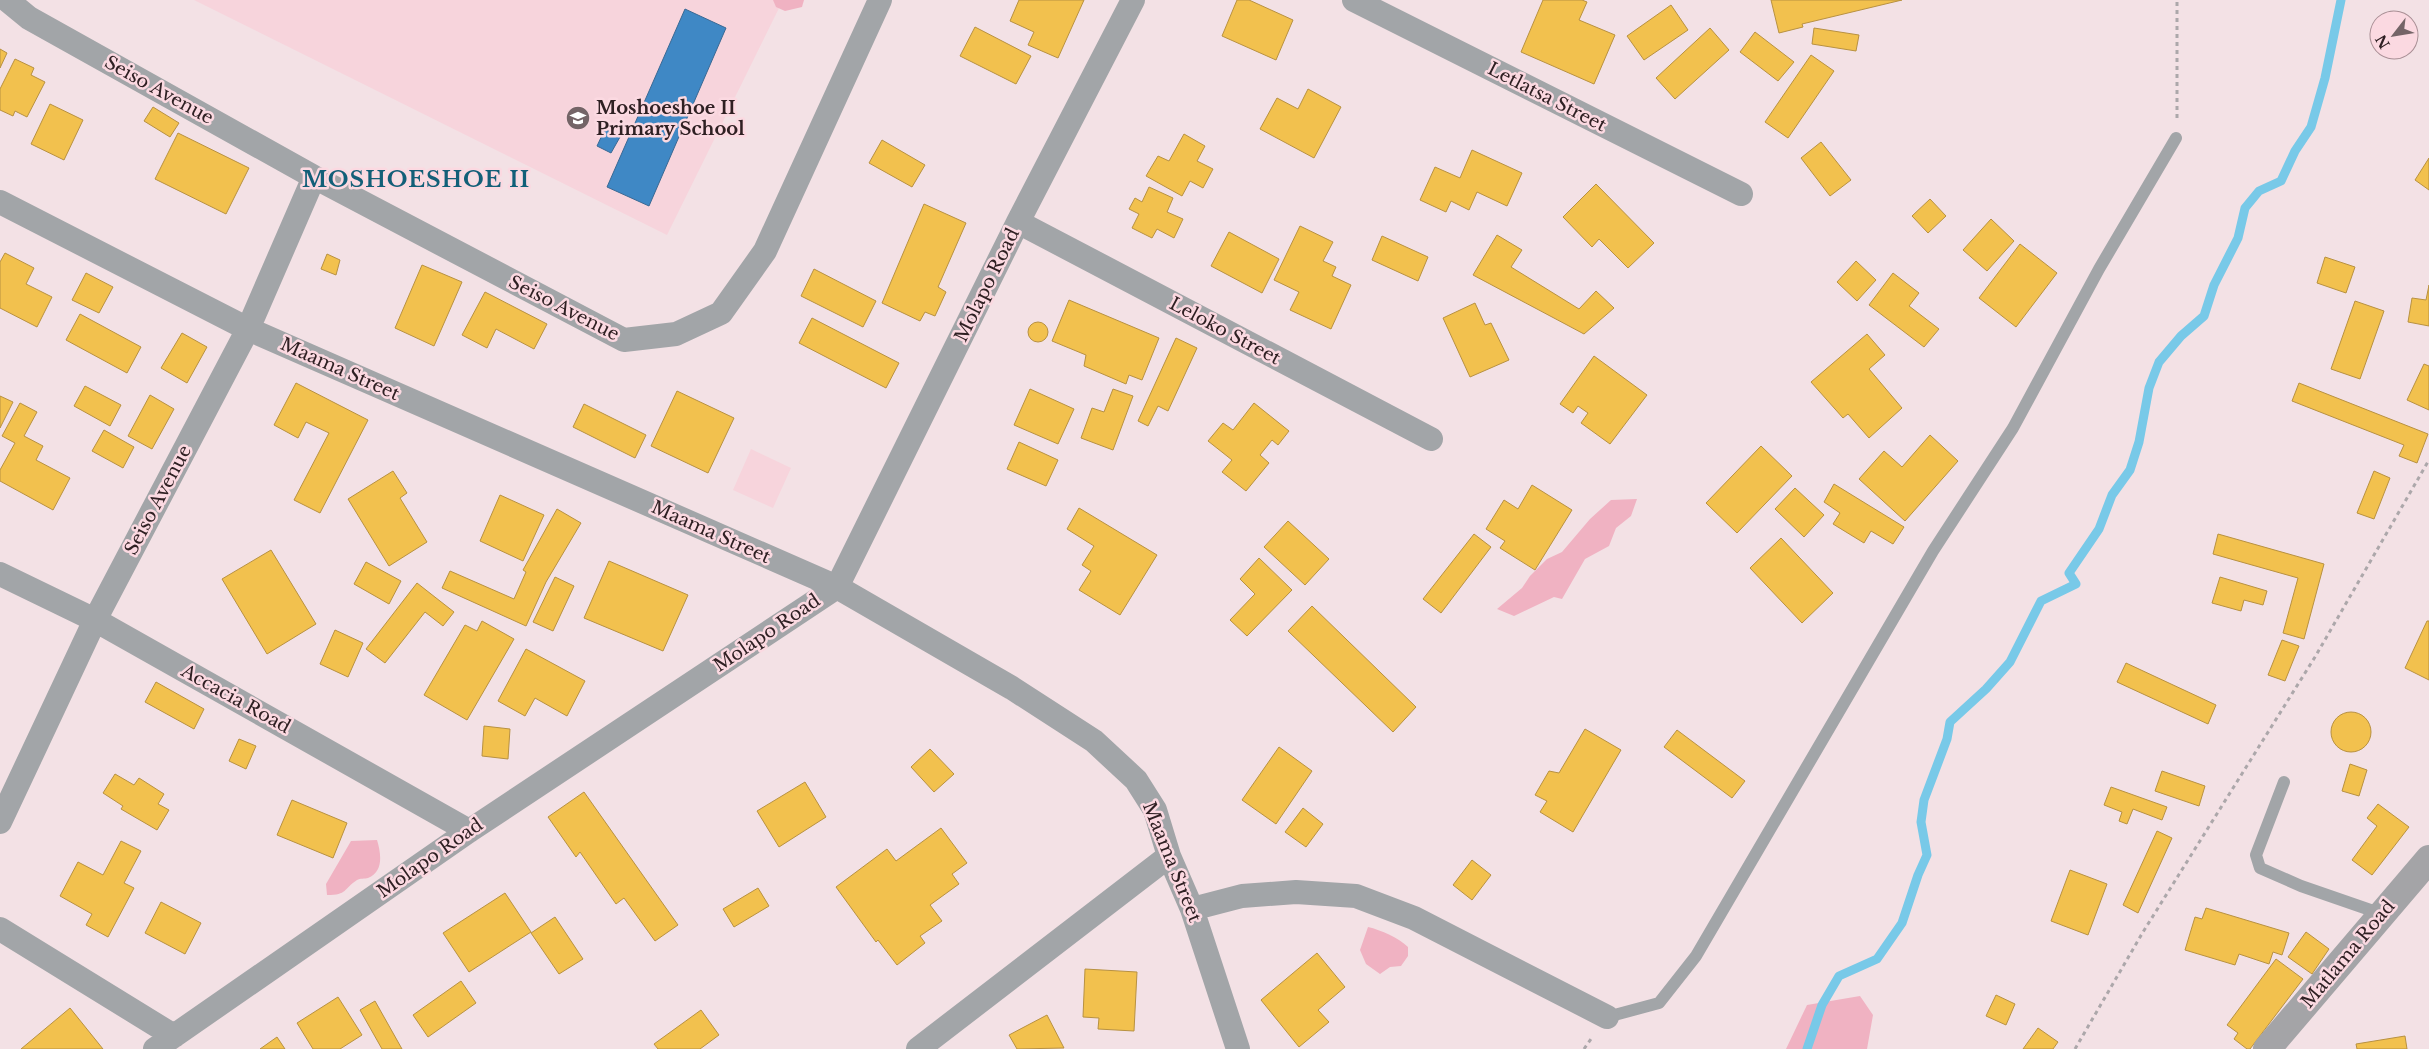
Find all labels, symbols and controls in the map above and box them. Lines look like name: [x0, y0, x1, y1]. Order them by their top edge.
north arrow: [2369, 10, 2419, 60]
text: N: [2372, 31, 2394, 52]
street label: Seiso Avenue: [101, 51, 217, 129]
street label: Letlatsa Street: [1484, 58, 1610, 136]
place label: Moshoeshoe II Primary School: [596, 97, 745, 140]
school or university icon: Moshoeshoe II Primary School: [565, 105, 591, 131]
district label: MOSHOESHOE II: [302, 166, 530, 193]
street label: Molapo Road: [950, 225, 1024, 345]
street label: Seiso Avenue: [505, 271, 623, 345]
street label: Leloko Street: [1166, 293, 1284, 370]
street label: Maama Street: [277, 333, 403, 405]
street label: Seiso Avenue: [120, 441, 196, 559]
street label: Maama Street: [648, 496, 774, 568]
street label: Molapo Road: [710, 589, 824, 677]
street label: Accacia Road: [177, 659, 294, 738]
street label: Maama Street: [1138, 799, 1206, 926]
street label: Molapo Road: [373, 813, 487, 903]
street label: Matlama Road: [2296, 895, 2400, 1013]

